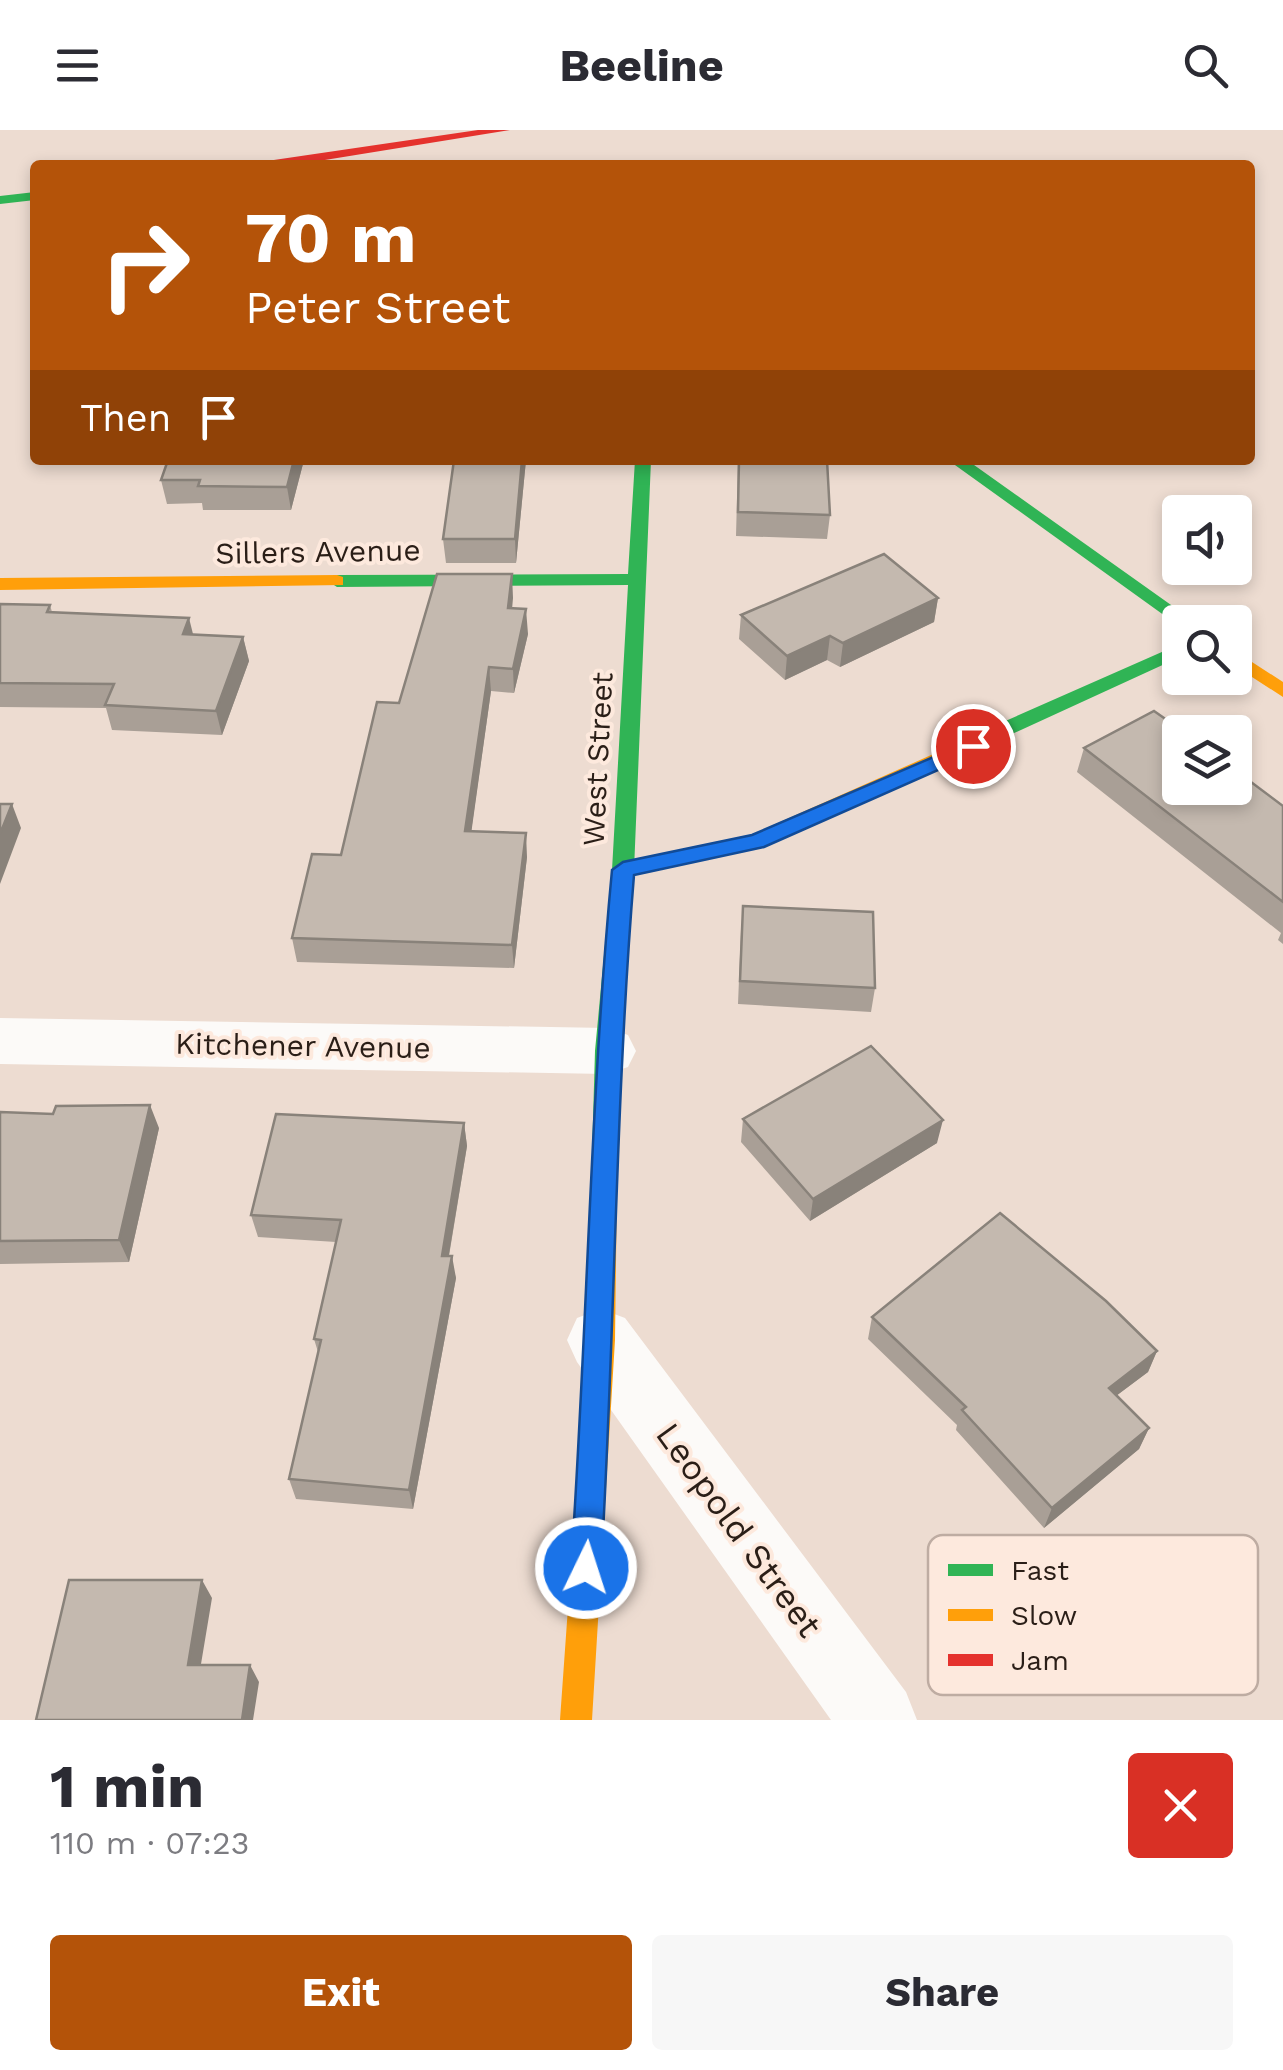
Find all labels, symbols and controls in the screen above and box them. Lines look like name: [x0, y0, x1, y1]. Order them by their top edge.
icon: menu: [50, 38, 105, 93]
icon: search: [1178, 38, 1233, 93]
text: Beeline: [559, 39, 724, 92]
text: 70 m: [245, 197, 417, 279]
icon: right: [80, 200, 210, 330]
text: Peter Street: [245, 281, 510, 334]
icon: arrive: [191, 390, 246, 445]
text: Then: [80, 396, 171, 440]
map controls: [1162, 495, 1252, 805]
button: sound: [1162, 495, 1252, 585]
street label: Sillers Avenue: [215, 532, 421, 571]
button: search: [1162, 605, 1252, 695]
street label: West Street: [575, 671, 620, 847]
pin: [931, 704, 1016, 789]
button: layers: [1162, 715, 1252, 805]
icon: arrive: [946, 719, 1001, 774]
street label: Kitchener Avenue: [175, 1026, 431, 1065]
street label: Leopold Street: [647, 1415, 831, 1646]
position arrow: [534, 1516, 638, 1620]
legend: [928, 1535, 1258, 1695]
text: Fast: [1011, 1554, 1069, 1587]
text: Slow: [1011, 1599, 1077, 1632]
text: Jam: [1011, 1644, 1069, 1677]
text: 1 min: [50, 1751, 204, 1822]
button: close: [1128, 1753, 1233, 1858]
text: 110 m · 07:23: [50, 1824, 249, 1862]
button: Exit: [50, 1935, 632, 2050]
button: Share: [652, 1935, 1233, 2050]

